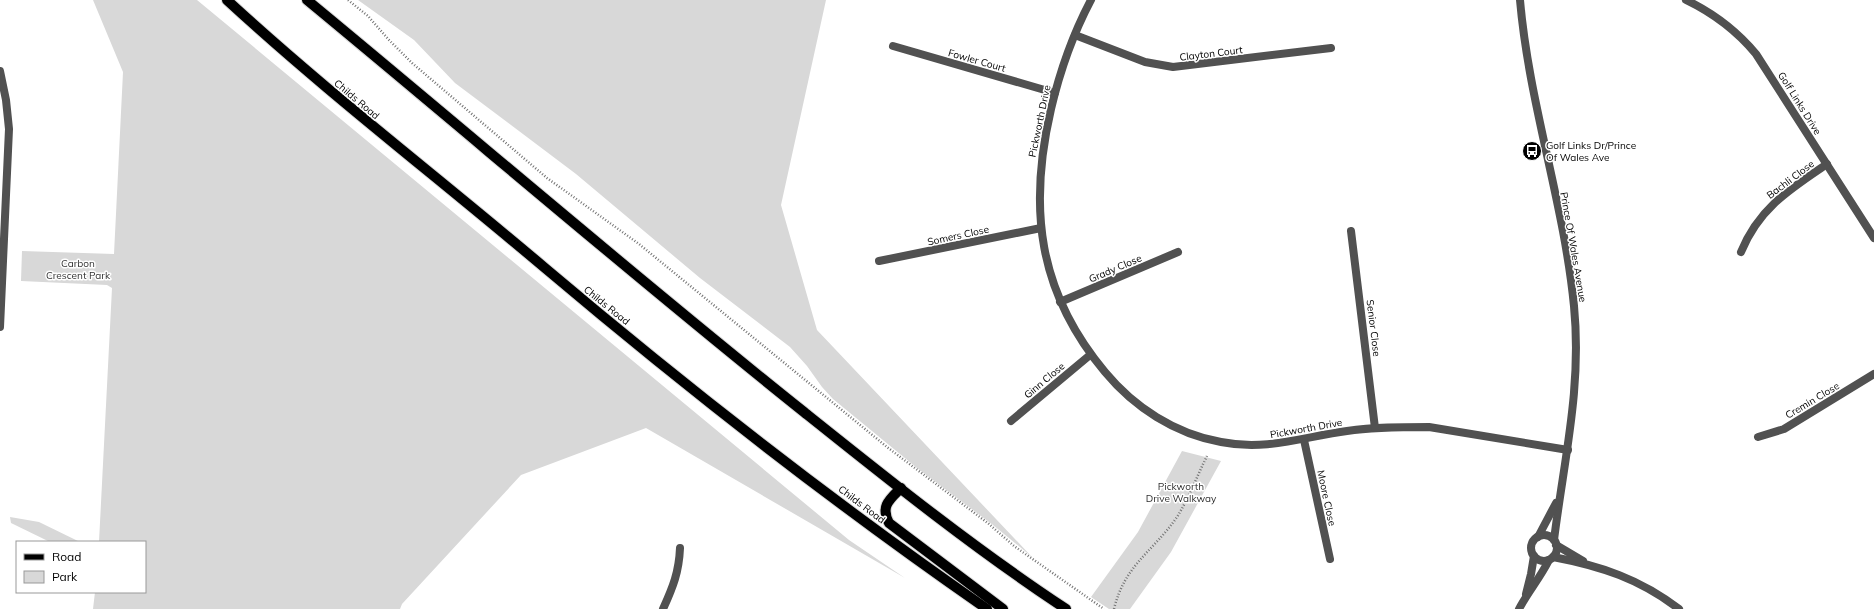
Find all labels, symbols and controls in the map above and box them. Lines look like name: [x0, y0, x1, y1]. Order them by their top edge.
street label: Clayton Court: [1179, 43, 1244, 64]
street label: Fowler Court: [947, 46, 1008, 75]
street label: Golf Links Drive: [1775, 69, 1824, 137]
street label: Childs Road: [331, 77, 382, 122]
street label: Pickworth Drive: [1026, 84, 1053, 158]
place label: Golf Links Dr/Prince Of Wales Ave: [1546, 139, 1636, 164]
bus stop icon: Golf Links Dr/Prince Of Wales Ave: [1521, 140, 1543, 162]
street label: Bachli Close: [1764, 157, 1817, 202]
street label: Prince Of Wales Avenue: [1557, 191, 1590, 303]
street label: Somers Close: [926, 223, 990, 248]
street label: Grady Close: [1087, 252, 1144, 285]
park label: Carbon Crescent Park: [46, 257, 111, 282]
street label: Childs Road: [581, 283, 632, 328]
street label: Senior Close: [1364, 299, 1383, 357]
street label: Ginn Close: [1021, 360, 1067, 401]
street label: Cremin Close: [1783, 379, 1842, 422]
street label: Pickworth Drive: [1269, 416, 1343, 441]
street label: Moore Close: [1314, 469, 1339, 527]
park label: Pickworth Drive Walkway: [1146, 480, 1217, 505]
street label: Childs Road: [836, 482, 888, 526]
legend: [16, 541, 146, 593]
text: Road: [52, 549, 81, 564]
text: Park: [52, 569, 78, 584]

